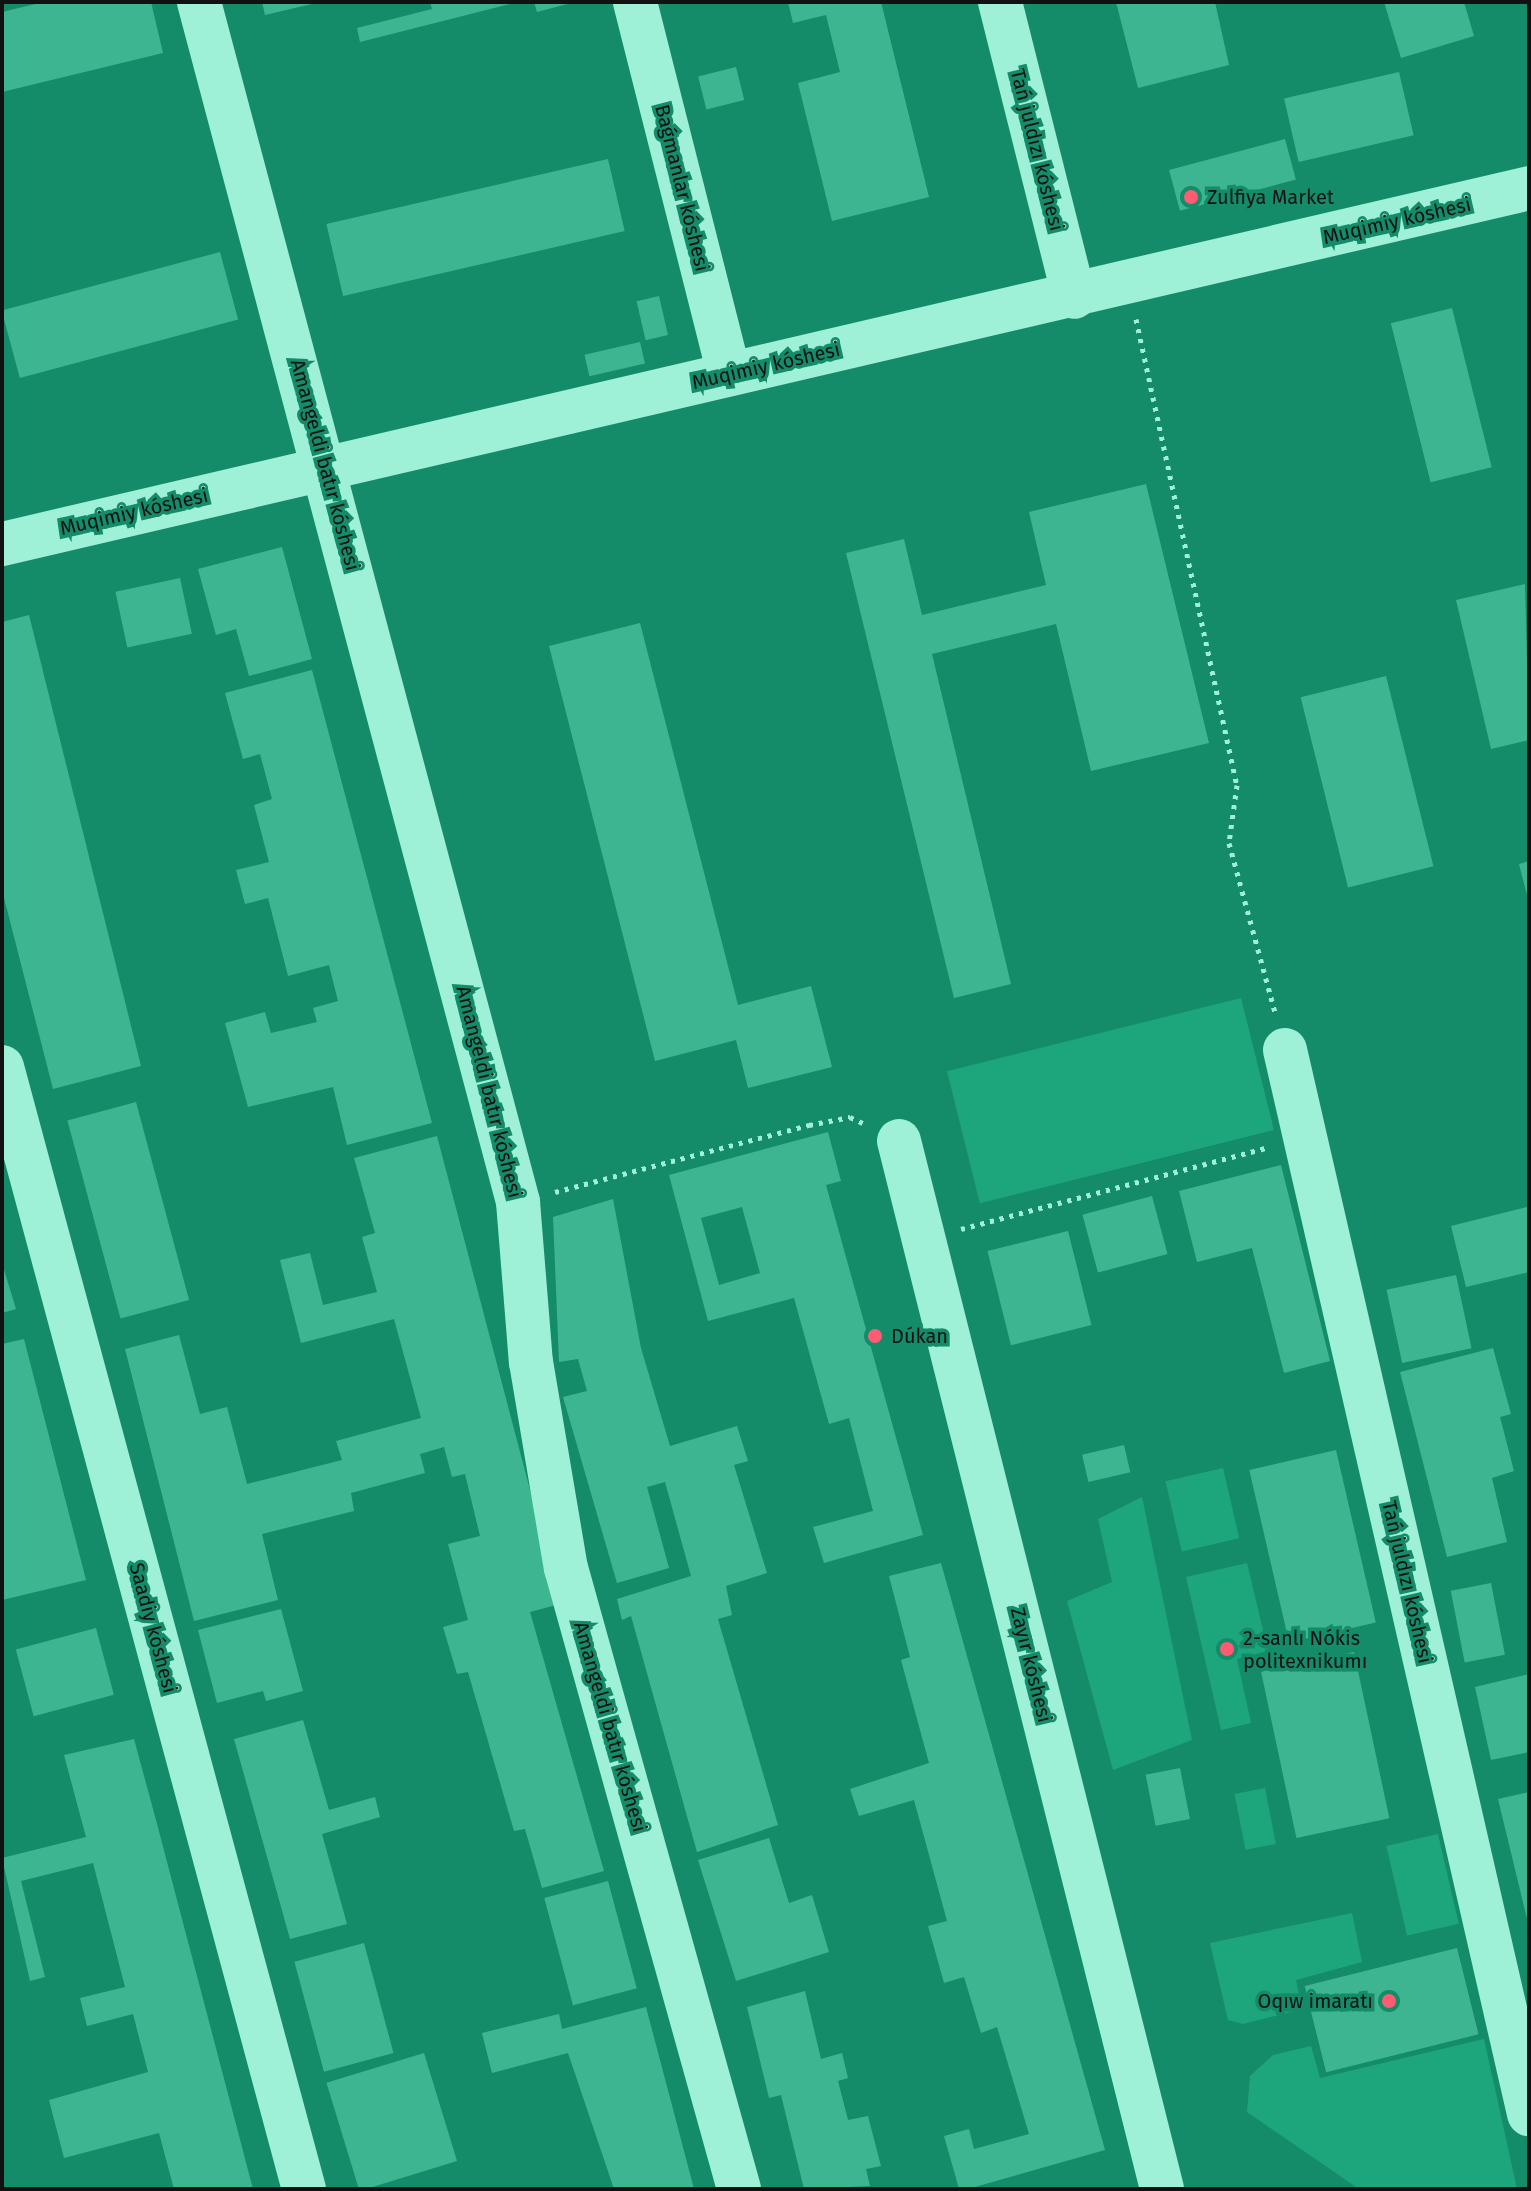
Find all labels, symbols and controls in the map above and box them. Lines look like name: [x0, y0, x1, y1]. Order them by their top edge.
street label: Tań juldızı kóshesi: [1005, 66, 1069, 234]
street label: Baǵmanlar kóshesi: [650, 102, 714, 274]
place label: Zulfiya Market: [1207, 185, 1334, 209]
marker: Zulfiya Market: [1182, 188, 1200, 206]
street label: Muqimiy kóshesi: [1321, 192, 1473, 250]
street label: Muqimiy kóshesi: [690, 337, 842, 395]
street label: Amangeldi batır kóshesi: [285, 357, 365, 573]
street label: Muqimiy kóshesi: [58, 483, 210, 541]
street label: Amangeldi batır kóshesi: [451, 983, 527, 1201]
place label: Dúkan: [891, 1324, 948, 1348]
marker: Dúkan: [866, 1327, 884, 1345]
street label: Tań juldızı kóshesi: [1377, 1498, 1437, 1666]
street label: Saadiy kóshesi: [124, 1560, 182, 1696]
street label: Zayır kóshesi: [1005, 1605, 1057, 1725]
street label: Amangeldi batır kóshesi: [568, 1619, 652, 1835]
place label: 2-sanlı Nókis politexnikumı: [1243, 1626, 1367, 1673]
marker: 2-sanlı Nókis politexnikumı: [1218, 1640, 1236, 1658]
place label: Oqıw imaratı: [1258, 1989, 1373, 2013]
marker: Oqıw imaratı: [1380, 1992, 1398, 2010]

